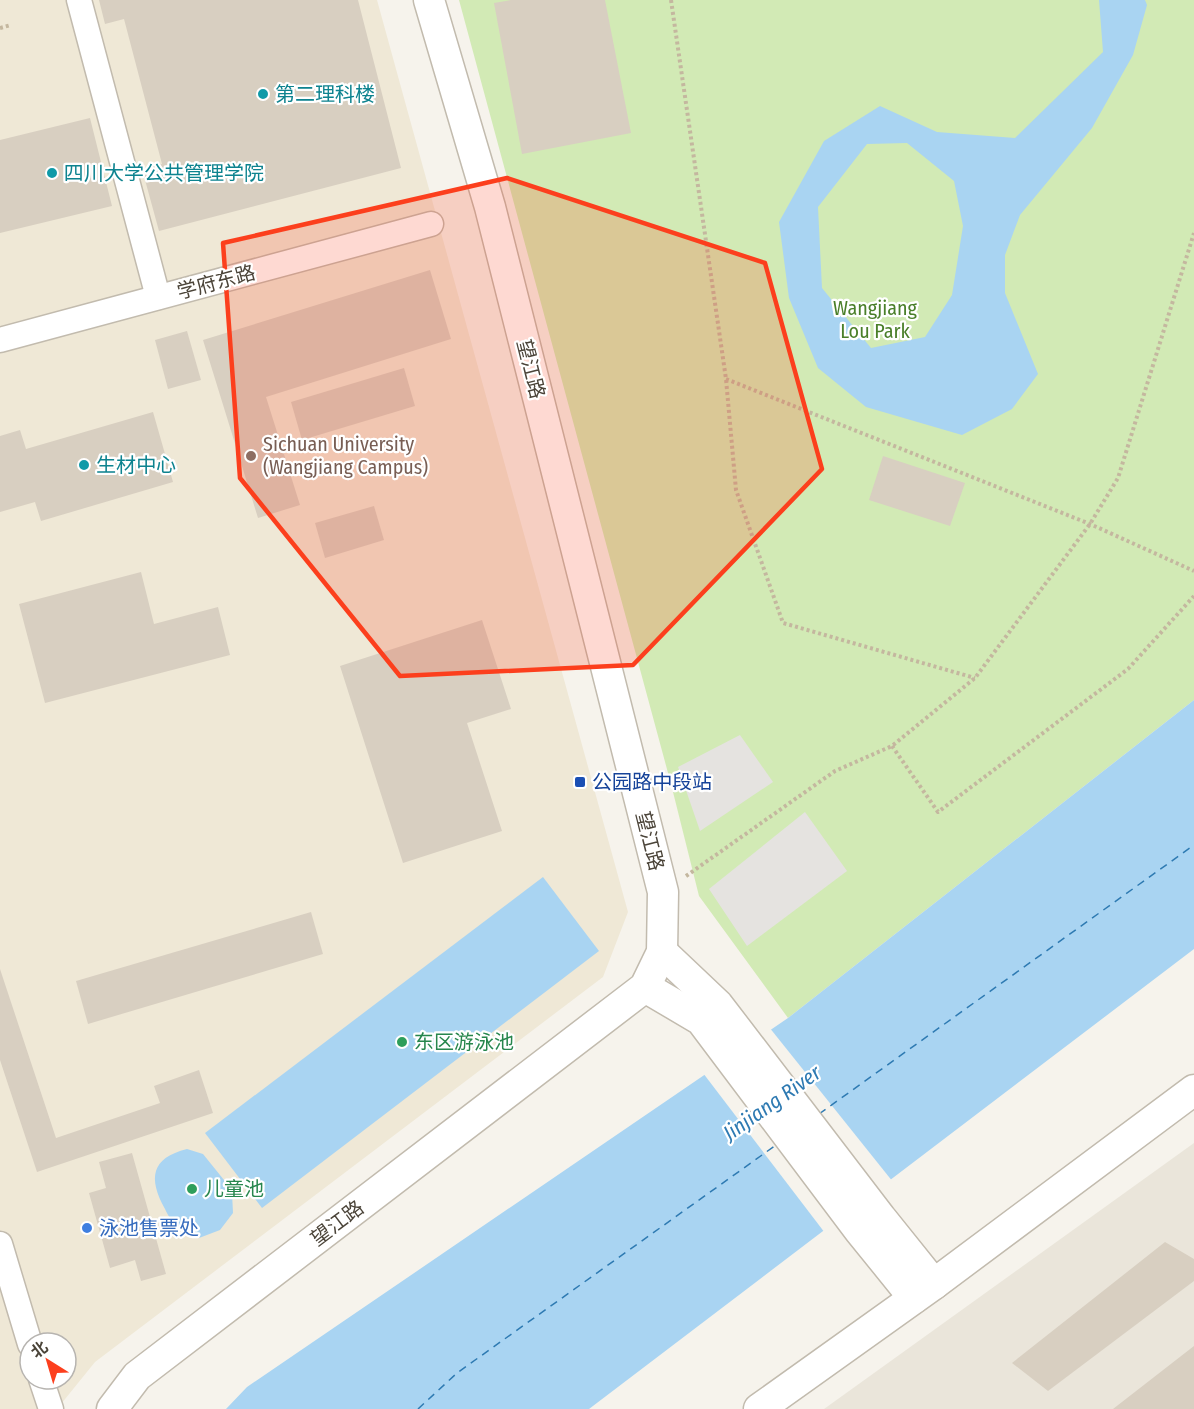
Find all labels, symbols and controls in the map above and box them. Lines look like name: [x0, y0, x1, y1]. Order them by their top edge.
place label: 第二理科楼: [275, 82, 375, 106]
marker: 第二理科楼: [256, 87, 270, 101]
place label: 四川大学公共管理学院: [64, 161, 264, 185]
marker: 四川大学公共管理学院: [45, 166, 59, 180]
street label: 学府东路: [174, 260, 258, 304]
park label: Wangjiang Lou Park: [833, 296, 918, 343]
street label: 望江路: [512, 337, 550, 401]
place label: Sichuan University (Wangjiang Campus): [263, 432, 428, 479]
marker: Sichuan University (Wangjiang Campus): [244, 449, 258, 463]
place label: 生材中心: [96, 453, 176, 477]
marker: 生材中心: [77, 458, 91, 472]
place label: 公园路中段站: [592, 770, 712, 794]
marker: 公园路中段站: [573, 775, 587, 789]
street label: 望江路: [631, 809, 669, 873]
place label: 东区游泳池: [414, 1030, 514, 1054]
marker: 东区游泳池: [395, 1035, 409, 1049]
water label: Jinjiang River: [717, 1059, 827, 1147]
place label: 儿童池: [204, 1177, 264, 1201]
marker: 儿童池: [185, 1182, 199, 1196]
street label: 望江路: [306, 1195, 368, 1251]
place label: 泳池售票处: [99, 1216, 199, 1240]
marker: 泳池售票处: [80, 1221, 94, 1235]
north arrow: [18, 1331, 78, 1391]
text: 北: [27, 1337, 51, 1362]

